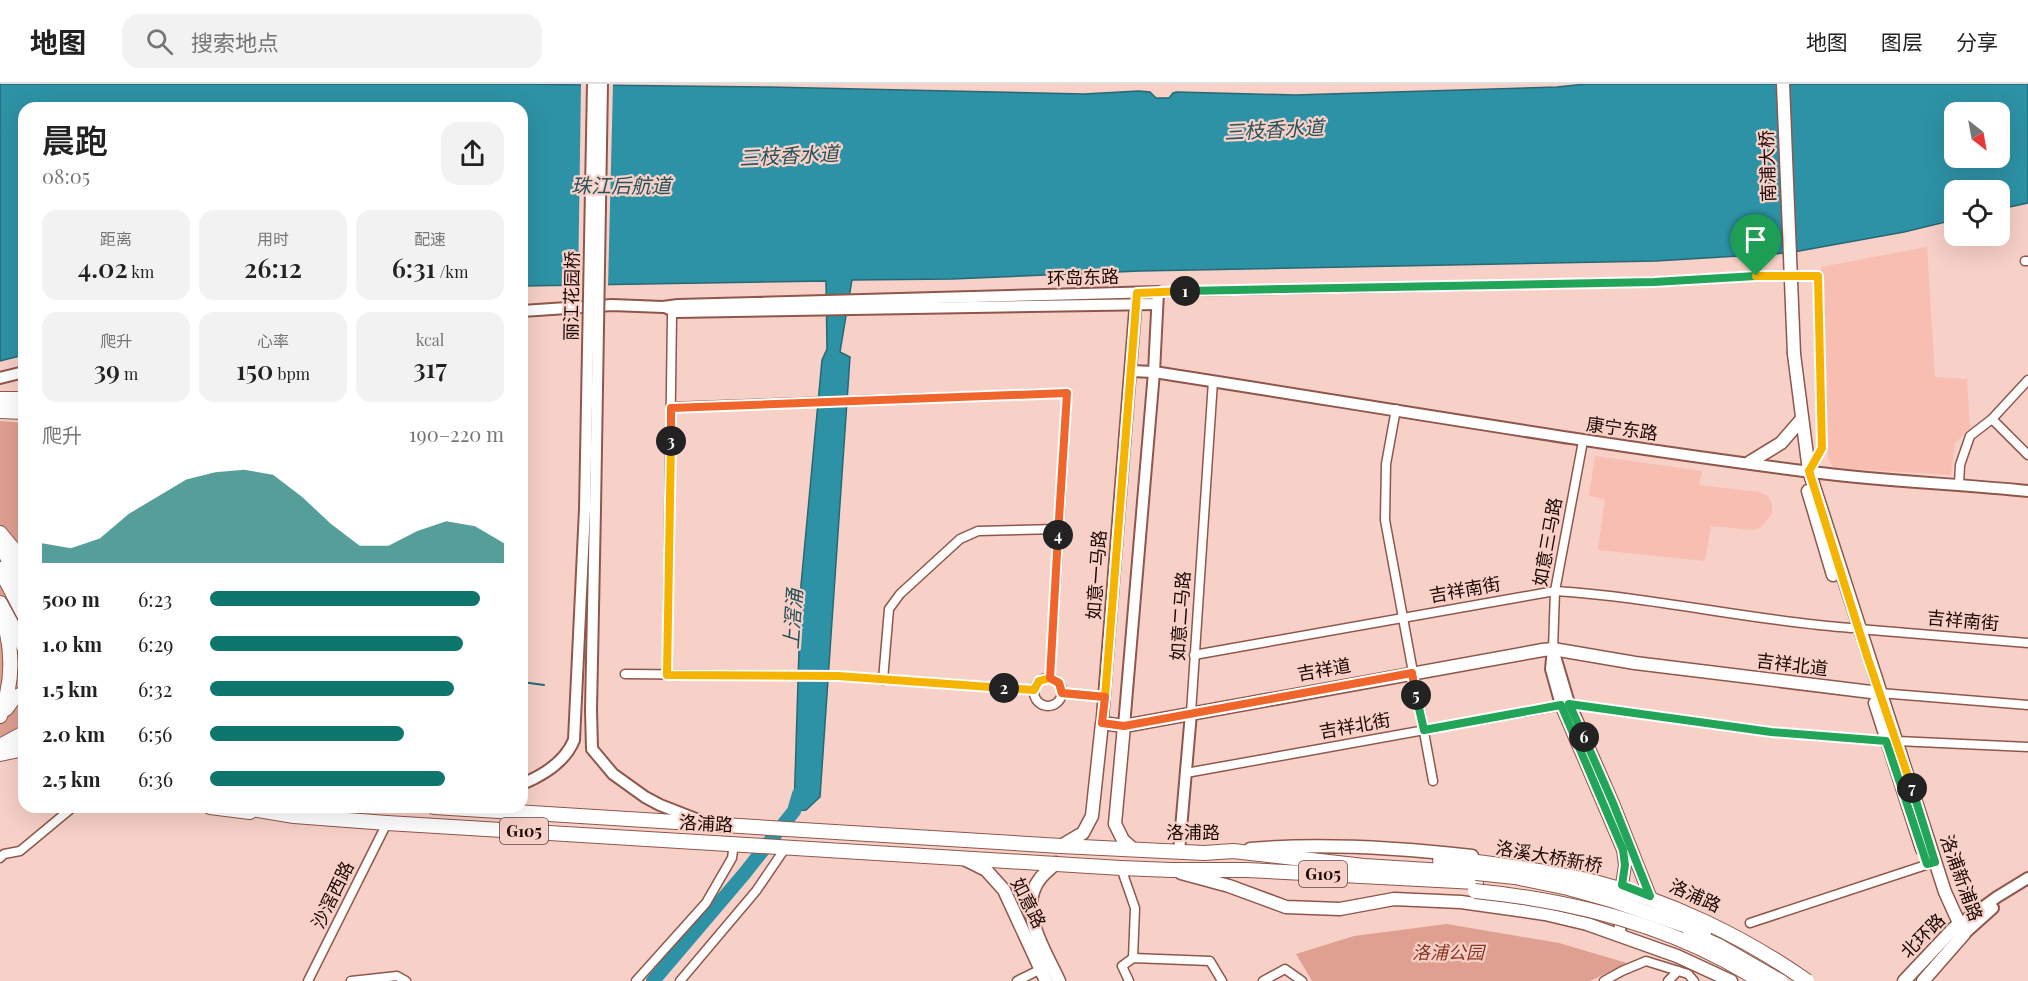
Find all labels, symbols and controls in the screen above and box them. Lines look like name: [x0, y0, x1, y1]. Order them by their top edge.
search box: [122, 14, 542, 68]
text: 地图: [30, 23, 86, 60]
icon: search: [143, 25, 176, 58]
text: 搜索地点: [191, 27, 279, 57]
text: 地图: [1806, 27, 1848, 55]
text: 图层: [1881, 27, 1923, 55]
text: 分享: [1956, 27, 1998, 55]
north arrow: [1944, 102, 2010, 168]
map controls: [1944, 102, 2010, 246]
water label: 三枝香水道: [1223, 112, 1328, 145]
text: 晨跑: [42, 117, 108, 161]
button: share: [441, 122, 504, 185]
street label: 南浦大桥: [1754, 130, 1780, 202]
water label: 三枝香水道: [738, 138, 843, 171]
text: 08:05: [42, 162, 90, 189]
water label: 珠江后航道: [571, 171, 674, 198]
button: locate: [1944, 180, 2010, 246]
pin: [1730, 214, 1781, 276]
icon: arrive: [1739, 223, 1772, 256]
text: 距离: [100, 228, 132, 249]
text: 用时: [257, 228, 289, 249]
text: 配速: [414, 228, 446, 249]
text: 4.02: [78, 250, 128, 285]
text: 26:12: [244, 250, 302, 285]
text: 6:31: [392, 250, 435, 285]
street label: 丽江花园桥: [558, 251, 584, 341]
text: km: [128, 261, 154, 282]
text: /km: [435, 261, 468, 282]
street label: 环岛东路: [1047, 264, 1119, 290]
pin: 1: [1170, 276, 1200, 306]
text: 1: [1182, 280, 1188, 301]
text: kcal: [416, 329, 444, 350]
text: 爬升: [100, 330, 132, 351]
text: 心率: [257, 330, 289, 351]
text: 317: [413, 350, 447, 385]
text: 39: [94, 352, 120, 387]
text: 150: [236, 352, 274, 387]
text: m: [120, 363, 138, 384]
text: bpm: [274, 363, 310, 384]
street label: 康宁东路: [1585, 411, 1659, 445]
text: 190–220 m: [409, 420, 504, 447]
text: 爬升: [42, 421, 82, 448]
pin: 3: [656, 426, 686, 456]
text: 3: [667, 430, 675, 451]
street label: 如意三马路: [1527, 495, 1567, 588]
pin: 4: [1043, 520, 1073, 550]
text: 4: [1054, 524, 1062, 545]
street label: 如意一马路: [1081, 529, 1111, 621]
street label: 如意二马路: [1165, 570, 1195, 662]
street label: 吉祥南街: [1427, 571, 1502, 607]
text: 500 m: [42, 585, 100, 612]
text: 6:23: [138, 585, 172, 612]
water label: 上滘涌: [776, 586, 807, 650]
street label: 吉祥南街: [1926, 605, 2000, 635]
text: 1.0 km: [42, 630, 102, 657]
text: 6:29: [138, 630, 173, 657]
street label: 吉祥北道: [1755, 648, 1829, 680]
street label: 吉祥道: [1295, 653, 1352, 686]
pin: 2: [989, 673, 1019, 703]
text: 1.5 km: [42, 675, 98, 702]
text: 6:32: [138, 675, 172, 702]
text: 2: [1000, 677, 1008, 698]
pin: 5: [1401, 680, 1431, 710]
text: 5: [1412, 684, 1420, 705]
street label: 吉祥北街: [1317, 707, 1392, 743]
text: 2.0 km: [42, 720, 105, 747]
text: 6:56: [138, 720, 172, 747]
pin: 6: [1569, 722, 1599, 752]
text: 6: [1580, 726, 1588, 747]
text: 2.5 km: [42, 765, 101, 792]
text: 6:36: [138, 765, 173, 792]
pin: 7: [1897, 773, 1927, 803]
text: 7: [1908, 777, 1916, 798]
street label: 洛浦路: [678, 810, 734, 836]
road number: G105: [500, 818, 548, 844]
street label: 洛浦路: [1166, 820, 1220, 844]
street label: 洛浦新浦路: [1935, 831, 1989, 924]
street label: 洛溪大桥新桥: [1494, 835, 1604, 877]
street label: 沙滘西路: [306, 857, 359, 932]
road number: G105: [1299, 861, 1347, 887]
street label: 如意路: [1006, 873, 1052, 932]
street label: 洛浦路: [1666, 873, 1725, 917]
street label: 北环路: [1895, 908, 1950, 963]
park label: 洛浦公园: [1412, 940, 1487, 964]

